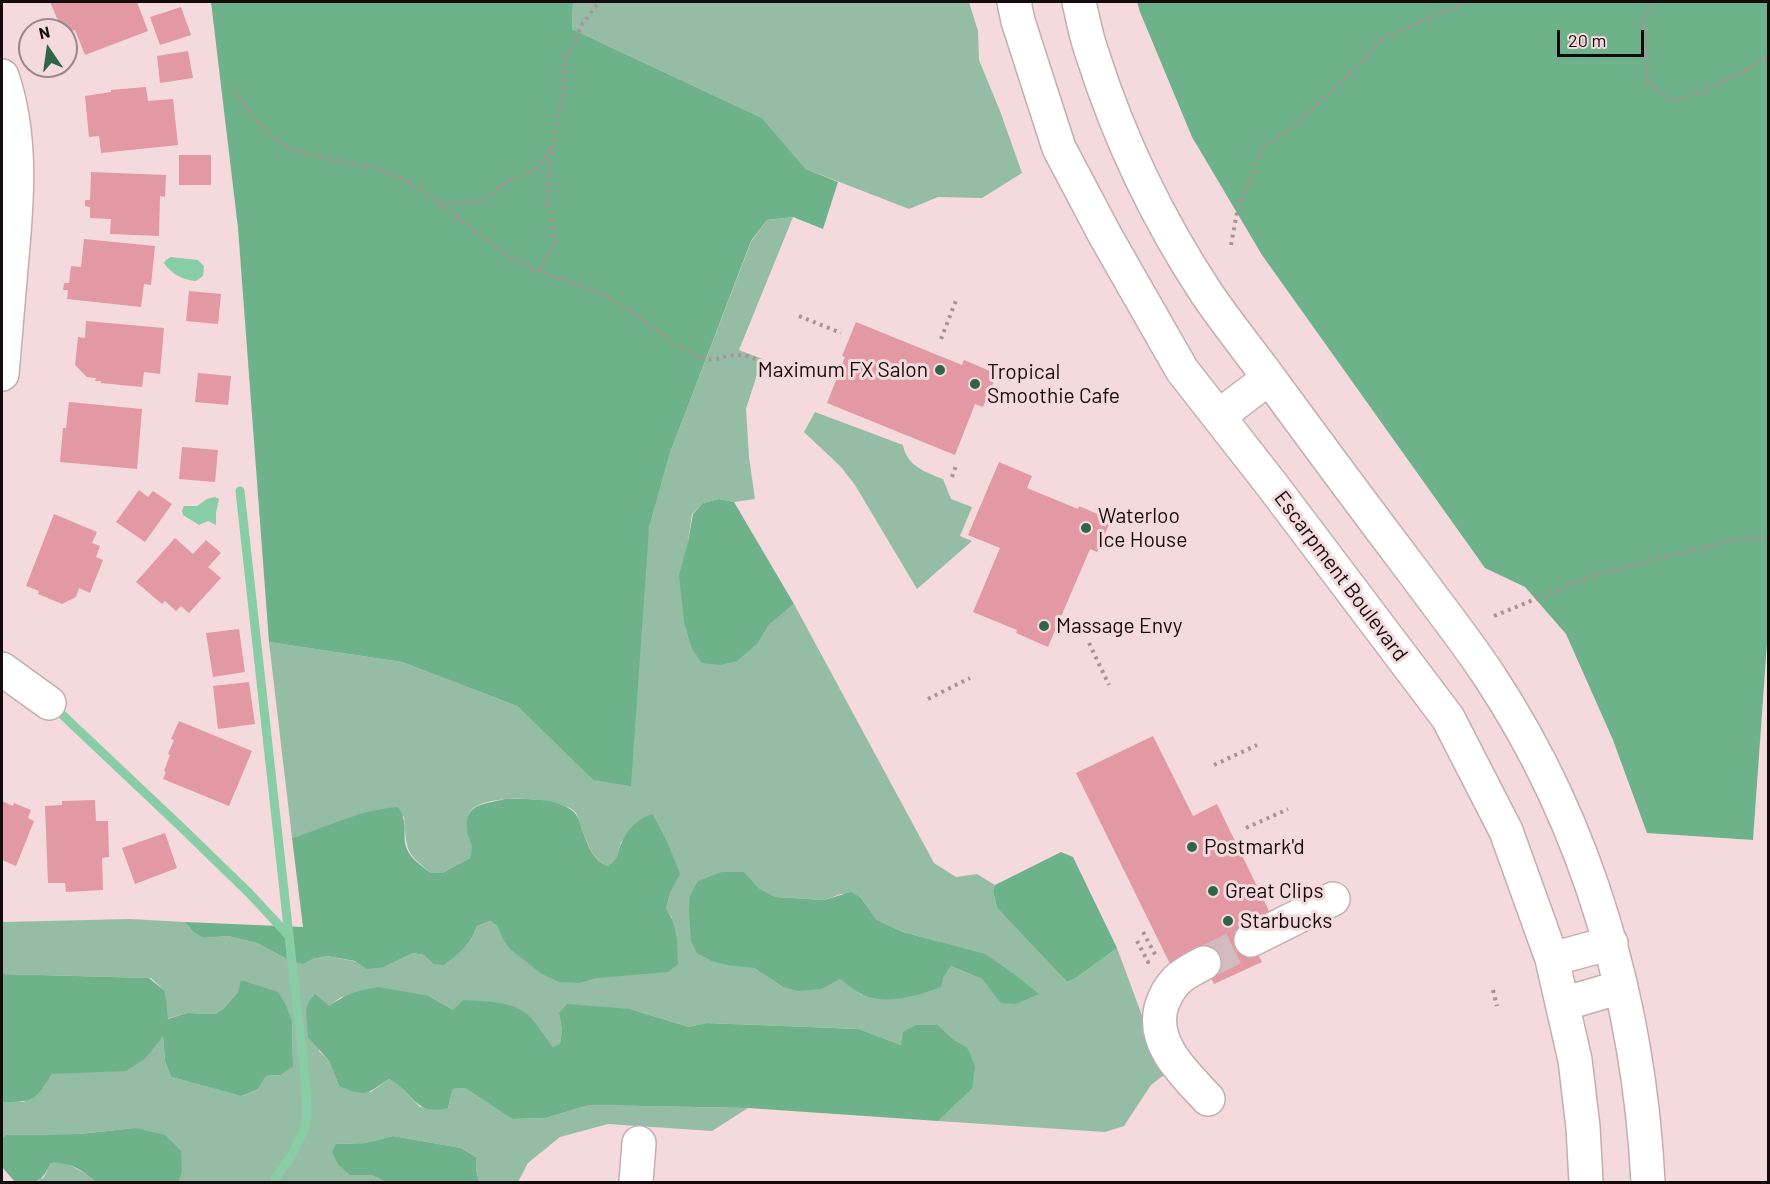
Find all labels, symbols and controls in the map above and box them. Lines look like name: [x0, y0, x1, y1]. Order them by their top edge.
north arrow: [18, 18, 78, 78]
scale bar: [1560, 18, 1647, 56]
text: N: [37, 21, 52, 42]
text: 20 m: [1568, 29, 1606, 51]
place label: Maximum FX Salon: [758, 357, 928, 383]
place label: Tropical Smoothie Cafe: [987, 359, 1120, 409]
marker: Maximum FX Salon: [933, 363, 947, 377]
marker: Tropical Smoothie Cafe: [968, 377, 982, 391]
street label: Escarpment Boulevard: [1269, 486, 1413, 666]
place label: Waterloo Ice House: [1098, 503, 1187, 553]
marker: Waterloo Ice House: [1079, 521, 1093, 535]
place label: Massage Envy: [1056, 613, 1182, 639]
marker: Massage Envy: [1037, 619, 1051, 633]
place label: Postmark'd: [1204, 834, 1305, 860]
marker: Postmark'd: [1185, 840, 1199, 854]
place label: Great Clips: [1225, 878, 1324, 904]
marker: Great Clips: [1206, 884, 1220, 898]
place label: Starbucks: [1240, 908, 1332, 934]
marker: Starbucks: [1221, 914, 1235, 928]

